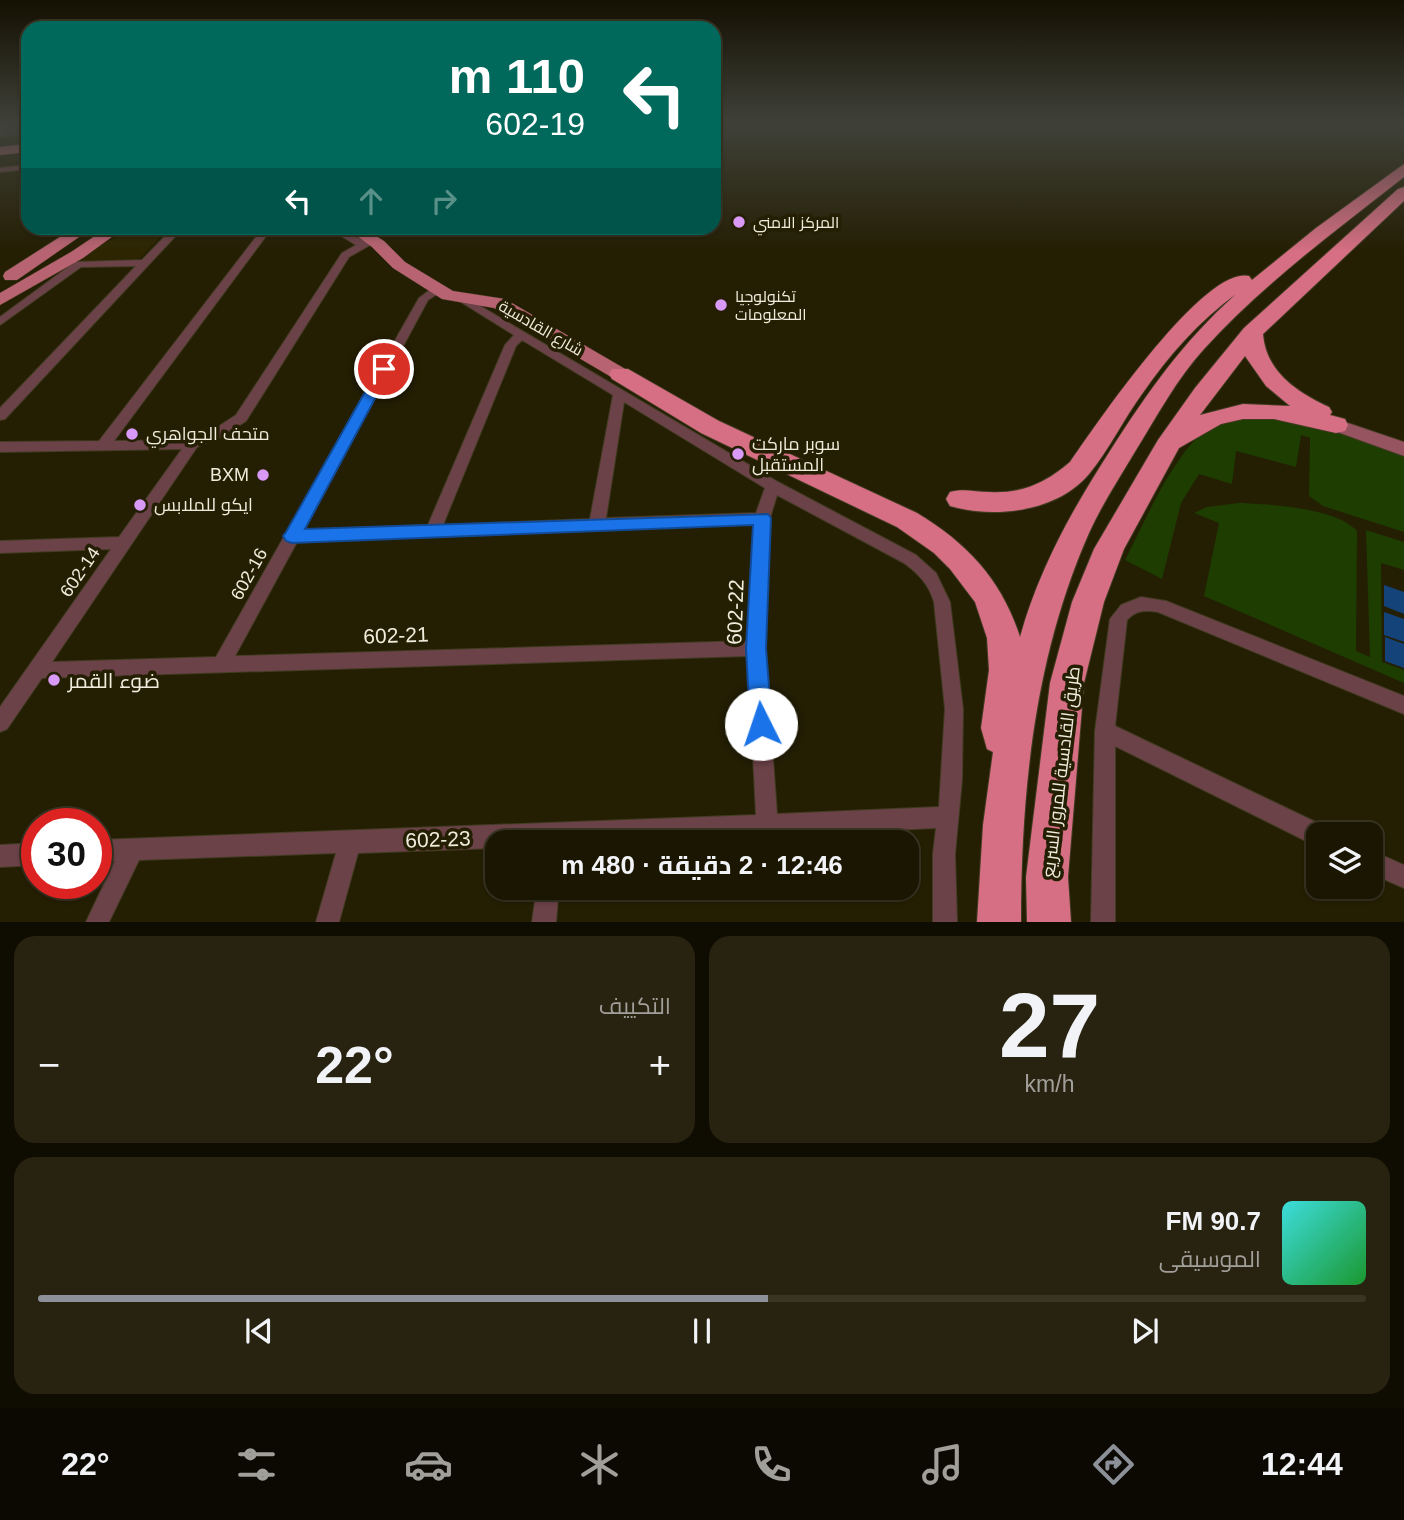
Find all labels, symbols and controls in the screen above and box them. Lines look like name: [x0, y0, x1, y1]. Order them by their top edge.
text: 110 m: [449, 49, 585, 103]
icon: left: [609, 49, 700, 140]
text: 602-19: [485, 106, 585, 142]
icon: left: [279, 182, 317, 220]
icon: ahead: [352, 182, 390, 220]
icon: right: [425, 182, 463, 220]
marker: المركز الامني: [731, 214, 747, 230]
place label: المركز الامني: [753, 214, 839, 236]
place label: تكنولوجيا المعلومات: [735, 288, 806, 324]
street label: شارع القادسية: [495, 297, 586, 361]
marker: تكنولوجيا المعلومات: [713, 297, 729, 313]
pin: [354, 339, 414, 399]
icon: arrive: [365, 350, 403, 388]
place label: متحف الجواهري: [146, 424, 269, 448]
marker: متحف الجواهري: [124, 426, 140, 442]
place label: سوبر ماركت المستقبل: [752, 434, 840, 476]
marker: سوبر ماركت المستقبل: [730, 446, 746, 462]
place label: BXM: [210, 465, 249, 485]
marker: BXM: [255, 467, 271, 483]
place label: ايكو للملابس: [154, 495, 253, 516]
marker: ايكو للملابس: [132, 497, 148, 513]
street label: 602-14: [56, 543, 104, 601]
street label: 602-16: [227, 545, 271, 603]
street label: 602-22: [722, 579, 748, 645]
street label: 602-21: [363, 622, 429, 648]
street label: طريق القادسية للمرور السريع: [1038, 665, 1086, 879]
place label: ضوء القمر: [67, 669, 160, 693]
marker: ضوء القمر: [46, 672, 62, 688]
position arrow: [724, 687, 798, 761]
speed limit sign: 30: [21, 808, 112, 899]
map controls: [1306, 822, 1383, 899]
button: layers: [1306, 822, 1383, 899]
street label: 602-23: [405, 826, 471, 852]
text: 12:46 · 2 دقيقة · 480 m: [561, 850, 843, 880]
text: 27: [999, 975, 1100, 1076]
text: التكييف: [599, 993, 671, 1019]
text: 22°: [315, 1036, 394, 1094]
text: −: [38, 1044, 60, 1086]
text: +: [649, 1044, 671, 1086]
text: km/h: [1025, 1071, 1074, 1097]
text: 90.7 FM: [1166, 1206, 1261, 1236]
text: الموسيقى: [1159, 1246, 1261, 1272]
icon: previous: [240, 1312, 278, 1350]
icon: pause: [683, 1312, 721, 1350]
icon: next: [1126, 1312, 1164, 1350]
icon: filters: [232, 1440, 281, 1489]
icon: car: [404, 1440, 453, 1489]
icon: climate: [575, 1440, 624, 1489]
icon: phone: [747, 1440, 796, 1489]
icon: music: [918, 1440, 967, 1489]
icon: directions: [1089, 1440, 1138, 1489]
text: 22°: [61, 1446, 110, 1482]
text: 12:44: [1261, 1446, 1343, 1482]

